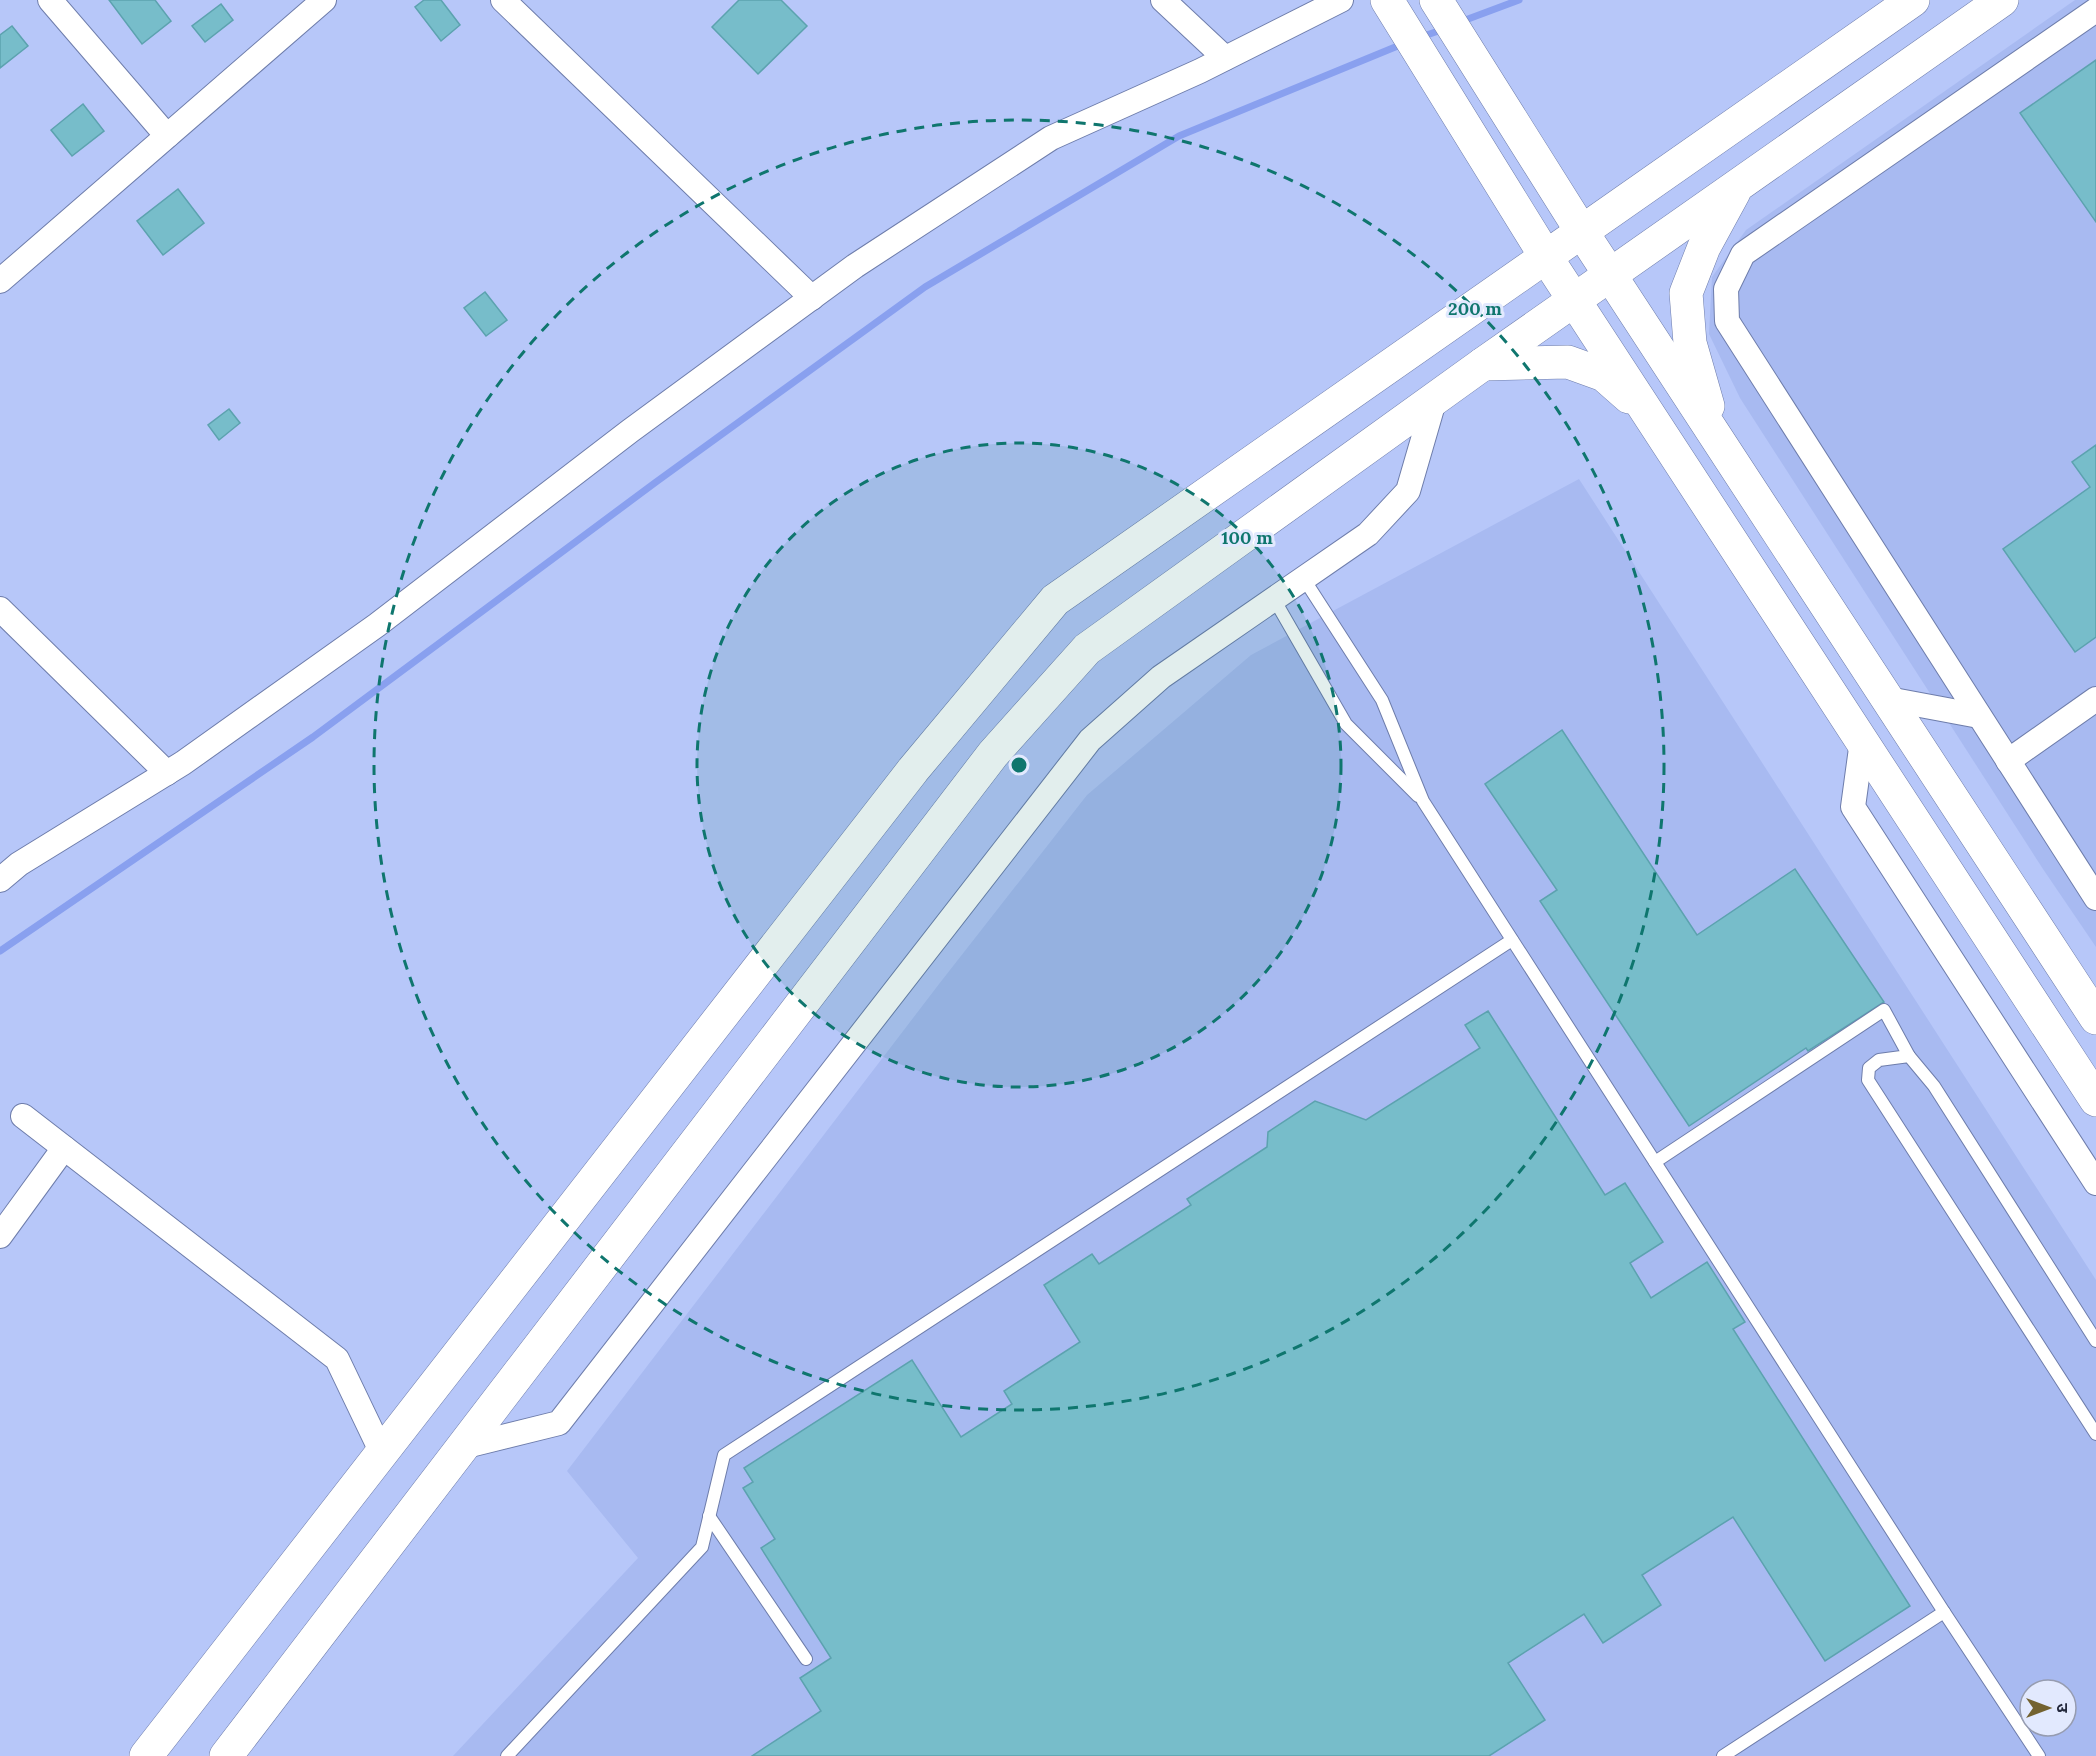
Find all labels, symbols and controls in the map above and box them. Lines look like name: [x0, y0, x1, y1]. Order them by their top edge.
text: 200 m: [1448, 297, 1502, 320]
text: 100 m: [1221, 526, 1273, 549]
centre of rings: [1009, 755, 1029, 775]
north arrow: [2018, 1678, 2078, 1738]
text: उ: [2053, 1703, 2073, 1713]

